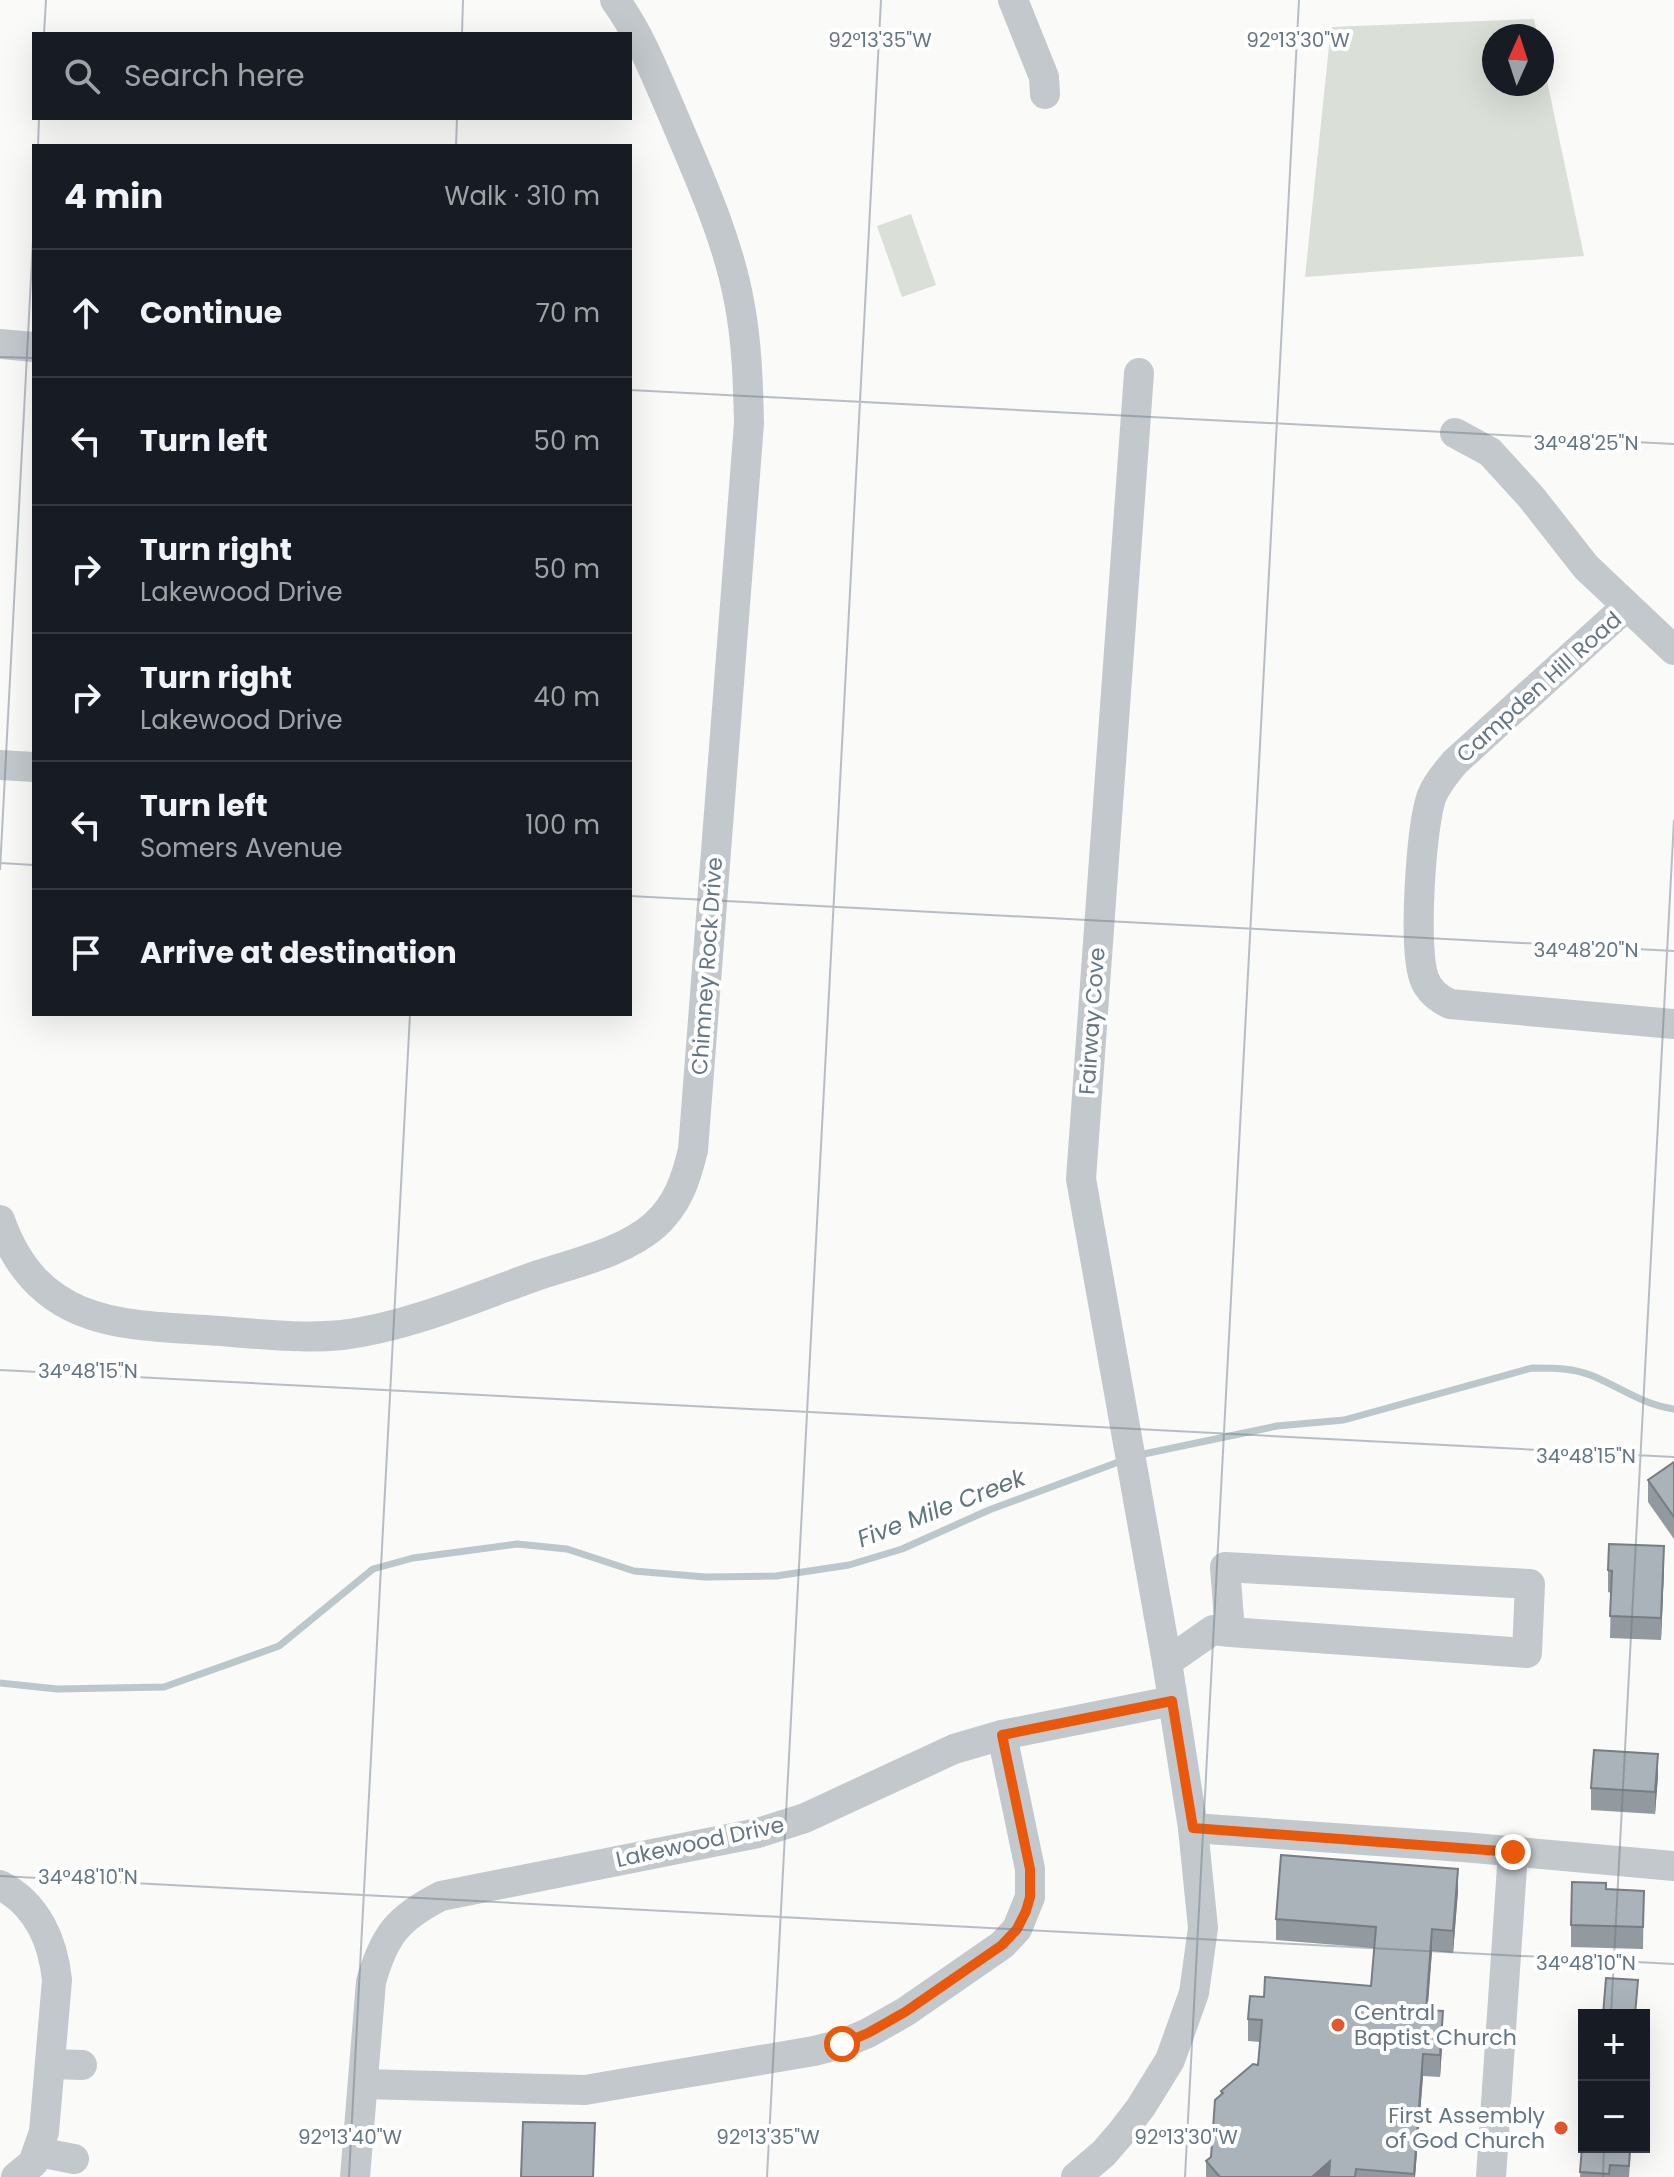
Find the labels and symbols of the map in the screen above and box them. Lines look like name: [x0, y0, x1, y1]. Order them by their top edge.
north arrow: [1482, 24, 1554, 96]
text: 92°13'35"W: [828, 26, 932, 54]
text: 92°13'30"W: [1246, 26, 1350, 54]
text: 34°48'25"N: [1534, 429, 1638, 457]
street label: Campden Hill Road: [1450, 604, 1628, 770]
street label: Chimney Rock Drive: [684, 856, 730, 1076]
text: 34°48'20"N: [1534, 936, 1638, 964]
street label: Fairway Cove: [1071, 946, 1113, 1096]
text: 34°48'15"N: [38, 1357, 138, 1385]
text: 34°48'15"N: [1536, 1442, 1636, 1470]
water label: Five Mile Creek: [852, 1460, 1031, 1555]
street label: Lakewood Drive: [613, 1809, 787, 1875]
route end: [1495, 1834, 1531, 1870]
text: 34°48'10"N: [38, 1863, 138, 1891]
text: 34°48'10"N: [1536, 1949, 1636, 1977]
place label: Central Baptist Church: [1354, 1997, 1517, 2053]
marker: Central Baptist Church: [1329, 2016, 1347, 2034]
route start: [824, 2026, 860, 2062]
place label: First Assembly of God Church: [1385, 2100, 1546, 2156]
marker: First Assembly of God Church: [1552, 2119, 1570, 2137]
text: 92°13'40"W: [298, 2123, 403, 2151]
text: 92°13'35"W: [716, 2123, 820, 2151]
text: 92°13'30"W: [1134, 2123, 1238, 2151]

